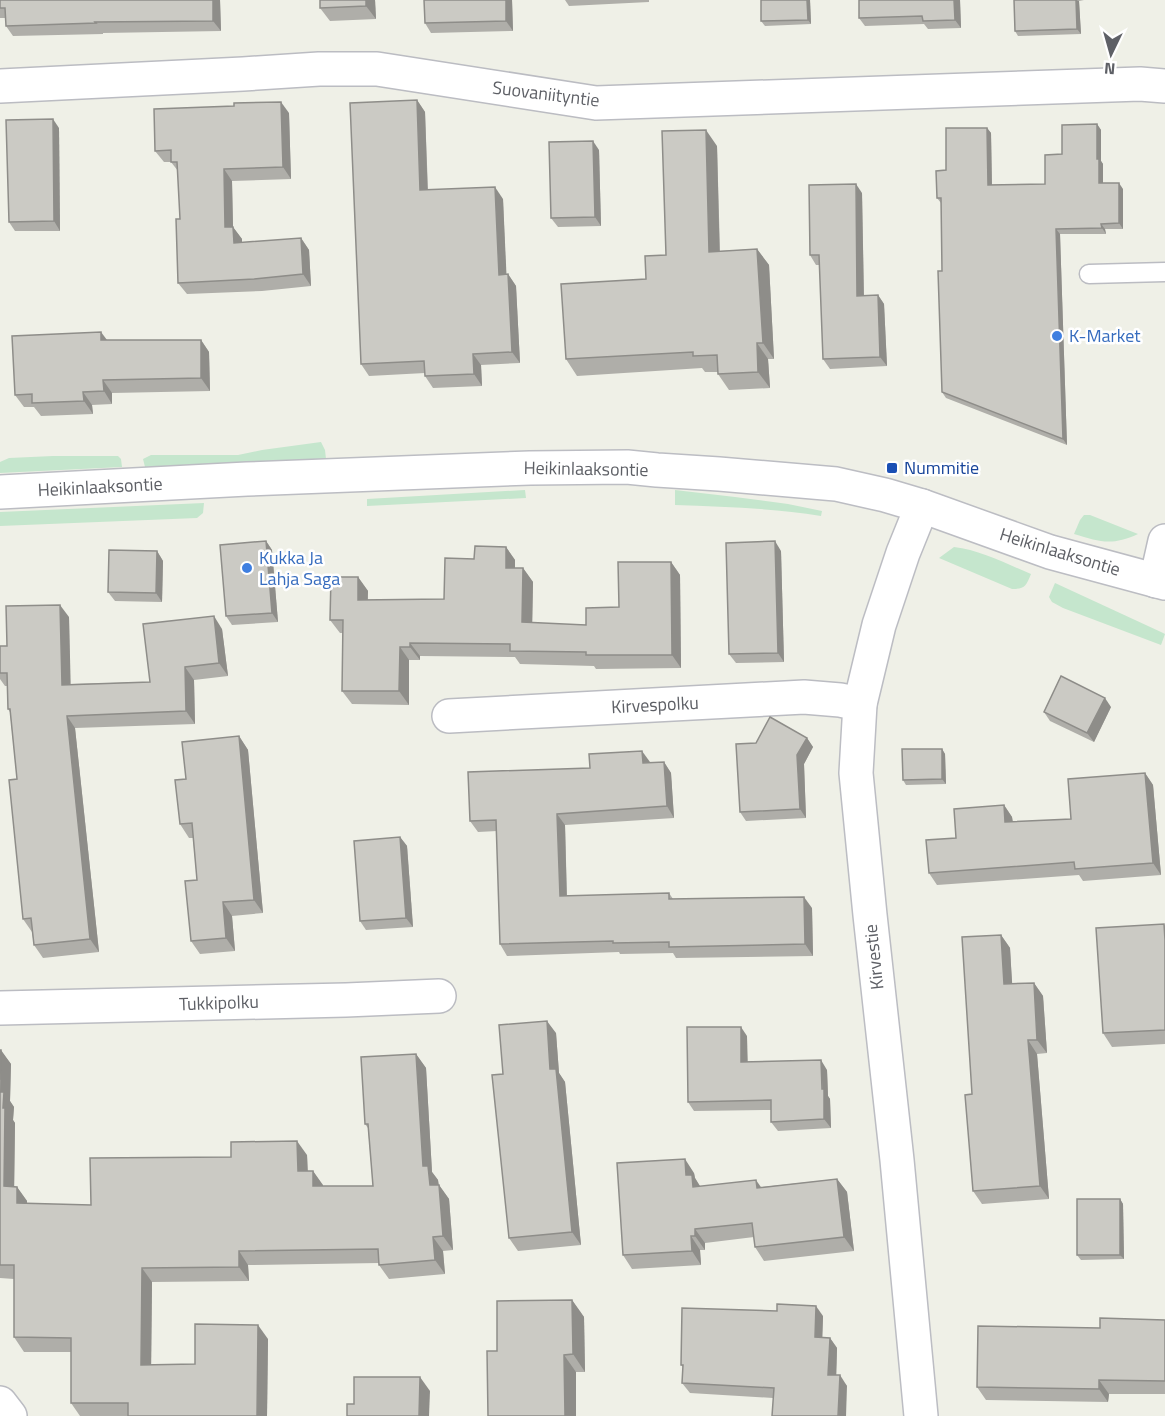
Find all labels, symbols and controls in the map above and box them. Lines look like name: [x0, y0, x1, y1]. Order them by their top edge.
north arrow: [1081, 24, 1141, 84]
text: N: [1103, 57, 1116, 81]
street label: Suovaniityntie: [491, 74, 601, 113]
place label: K-Market: [1069, 322, 1141, 349]
marker: K-Market: [1050, 329, 1064, 343]
street label: Heikinlaaksontie: [523, 454, 649, 483]
place label: Nummitie: [904, 454, 979, 481]
marker: Nummitie: [885, 461, 899, 475]
street label: Heikinlaaksontie: [37, 470, 163, 503]
street label: Heikinlaaksontie: [996, 520, 1124, 583]
place label: Kukka Ja Lahja Saga: [259, 544, 340, 592]
marker: Kukka Ja Lahja Saga: [240, 561, 254, 575]
street label: Kirvespolku: [610, 689, 699, 720]
street label: Kirvestie: [857, 923, 890, 991]
street label: Tukkipolku: [179, 988, 259, 1017]

